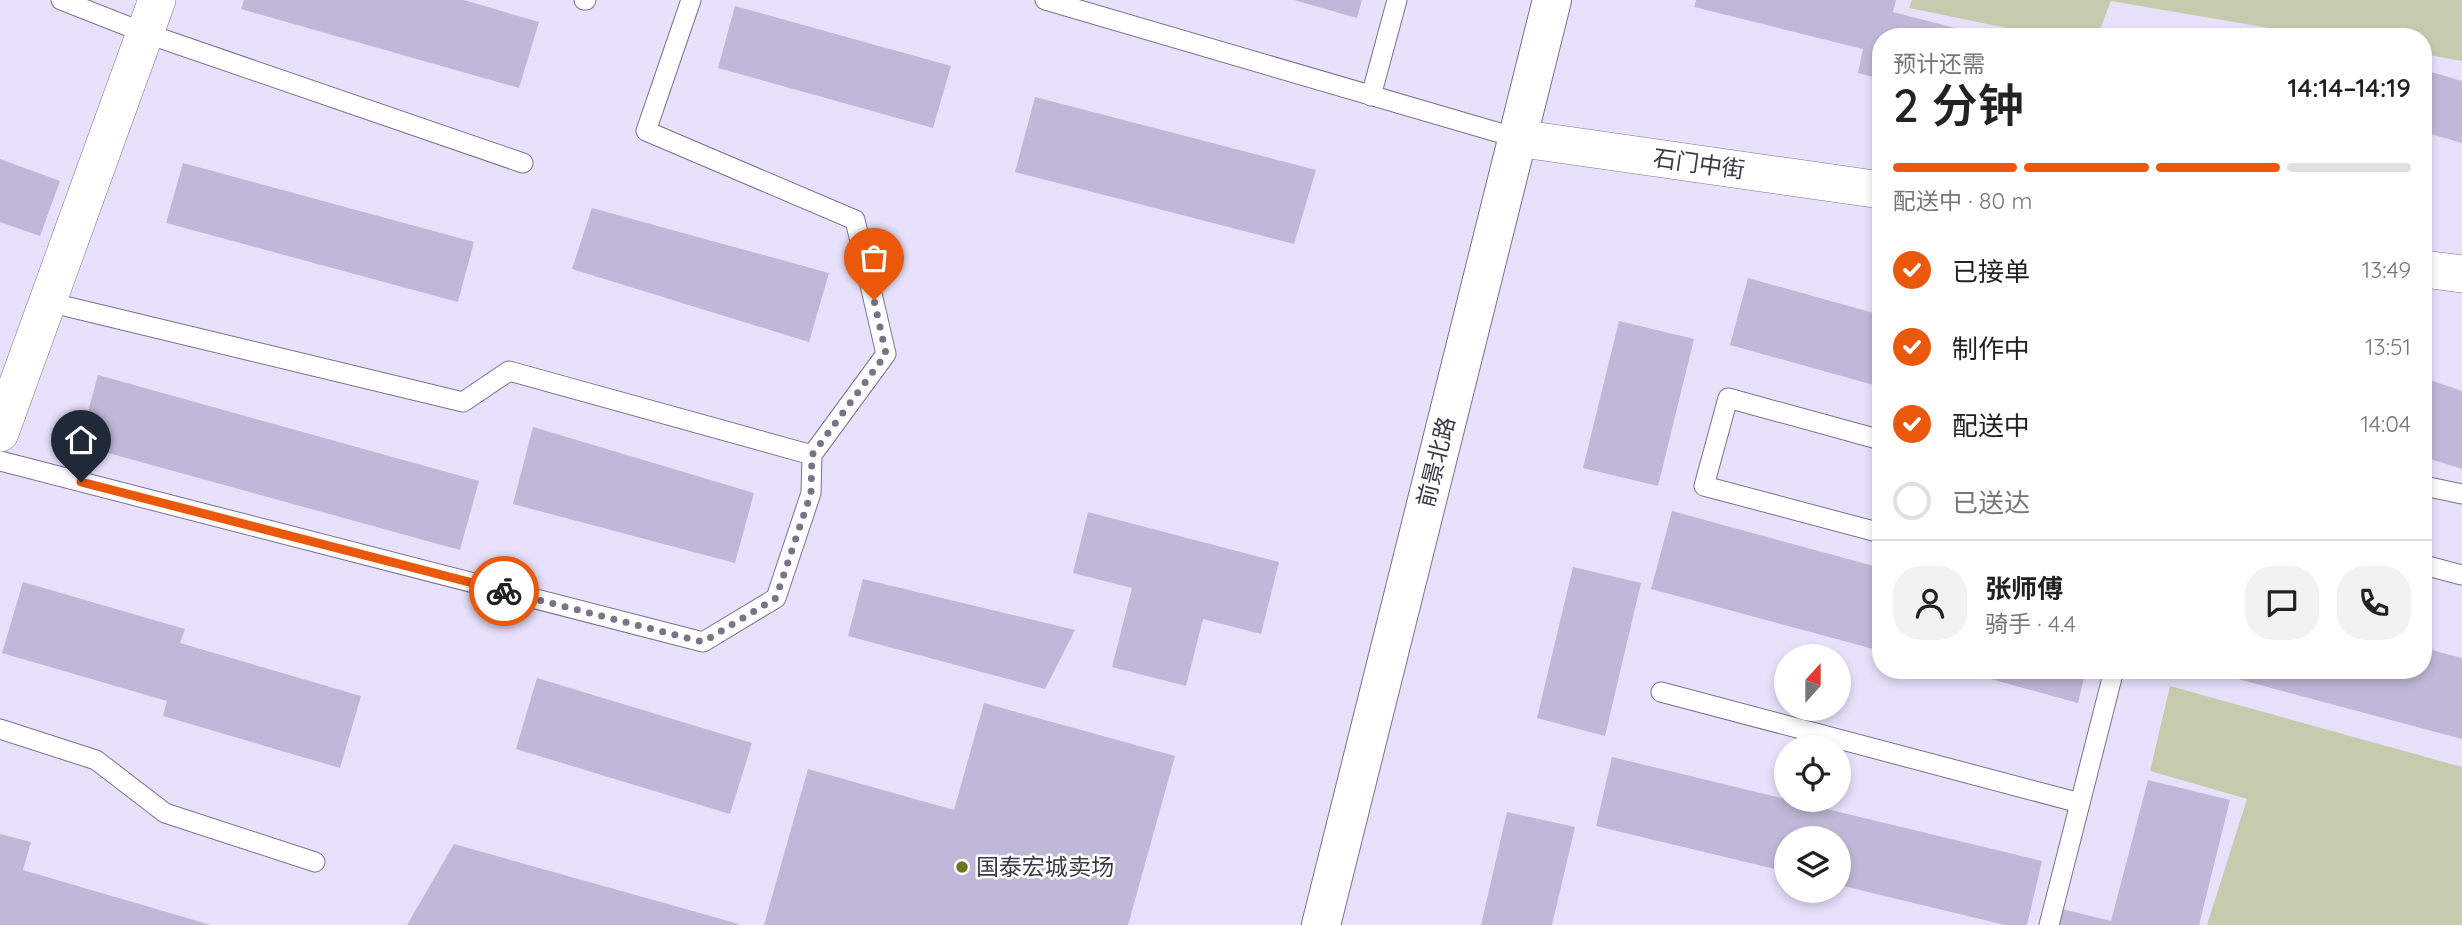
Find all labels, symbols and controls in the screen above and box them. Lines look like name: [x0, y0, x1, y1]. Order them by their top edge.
text: 预计还需: [1893, 49, 1985, 78]
text: 14:14–14:19: [2288, 71, 2411, 104]
text: 2 分钟: [1893, 76, 2024, 134]
street label: 石门中街: [1651, 143, 1747, 184]
text: 配送中 · 80 m: [1893, 186, 2032, 215]
pin: [844, 228, 904, 300]
icon: bag: [855, 239, 893, 277]
icon: check: [1893, 251, 1931, 289]
text: 已接单: [1952, 255, 2030, 288]
text: 13:49: [2362, 255, 2411, 284]
icon: check: [1893, 328, 1931, 366]
text: 制作中: [1952, 332, 2030, 365]
text: 13:51: [2365, 332, 2411, 361]
icon: check: [1893, 405, 1931, 443]
text: 配送中: [1952, 409, 2030, 442]
text: 14:04: [2361, 409, 2411, 438]
pin: [51, 410, 111, 482]
street label: 前景北路: [1410, 414, 1461, 510]
icon: home: [62, 421, 100, 459]
text: 已送达: [1952, 486, 2030, 519]
courier: [469, 556, 539, 626]
button: person: [1893, 566, 1967, 640]
button: chat: [2245, 566, 2319, 640]
button: phone: [2337, 566, 2411, 640]
icon: bike: [485, 572, 523, 610]
text: 张师傅: [1985, 572, 2063, 605]
text: 骑手 · 4.4: [1985, 609, 2076, 638]
north arrow: [1774, 644, 1852, 721]
map controls: [1774, 644, 1851, 903]
button: locate: [1774, 735, 1851, 812]
button: layers: [1774, 826, 1851, 903]
place label: 国泰宏城卖场: [976, 852, 1114, 881]
marker: 国泰宏城卖场: [954, 859, 970, 875]

